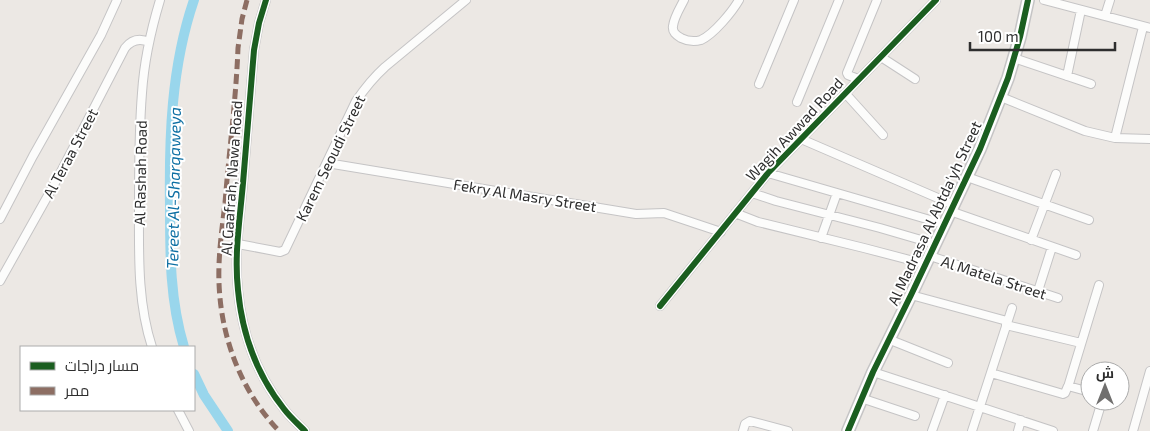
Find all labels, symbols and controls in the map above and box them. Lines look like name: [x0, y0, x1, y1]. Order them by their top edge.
scale bar: [970, 20, 1115, 52]
text: 100 m: [978, 27, 1019, 45]
street label: Wagih Awwad Road: [742, 74, 846, 184]
street label: Karem Seoudi Street: [292, 92, 369, 224]
street label: Al Gaafrah, Nawa Road: [217, 100, 245, 256]
street label: Al Teraa Street: [39, 105, 101, 201]
water label: Tereet Al-Sharqaweya: [162, 107, 185, 269]
street label: Al Madrasa Al Abtda'yh Street: [883, 118, 985, 308]
street label: Al Rashah Road: [130, 120, 150, 226]
street label: Fekry Al Masry Street: [452, 175, 598, 215]
street label: Al Matela Street: [939, 252, 1049, 303]
legend: [20, 346, 195, 411]
text: مسار دراجات: [65, 356, 139, 375]
north arrow: [1080, 361, 1130, 411]
text: ش: [1096, 364, 1114, 382]
text: ممر: [64, 381, 89, 400]

